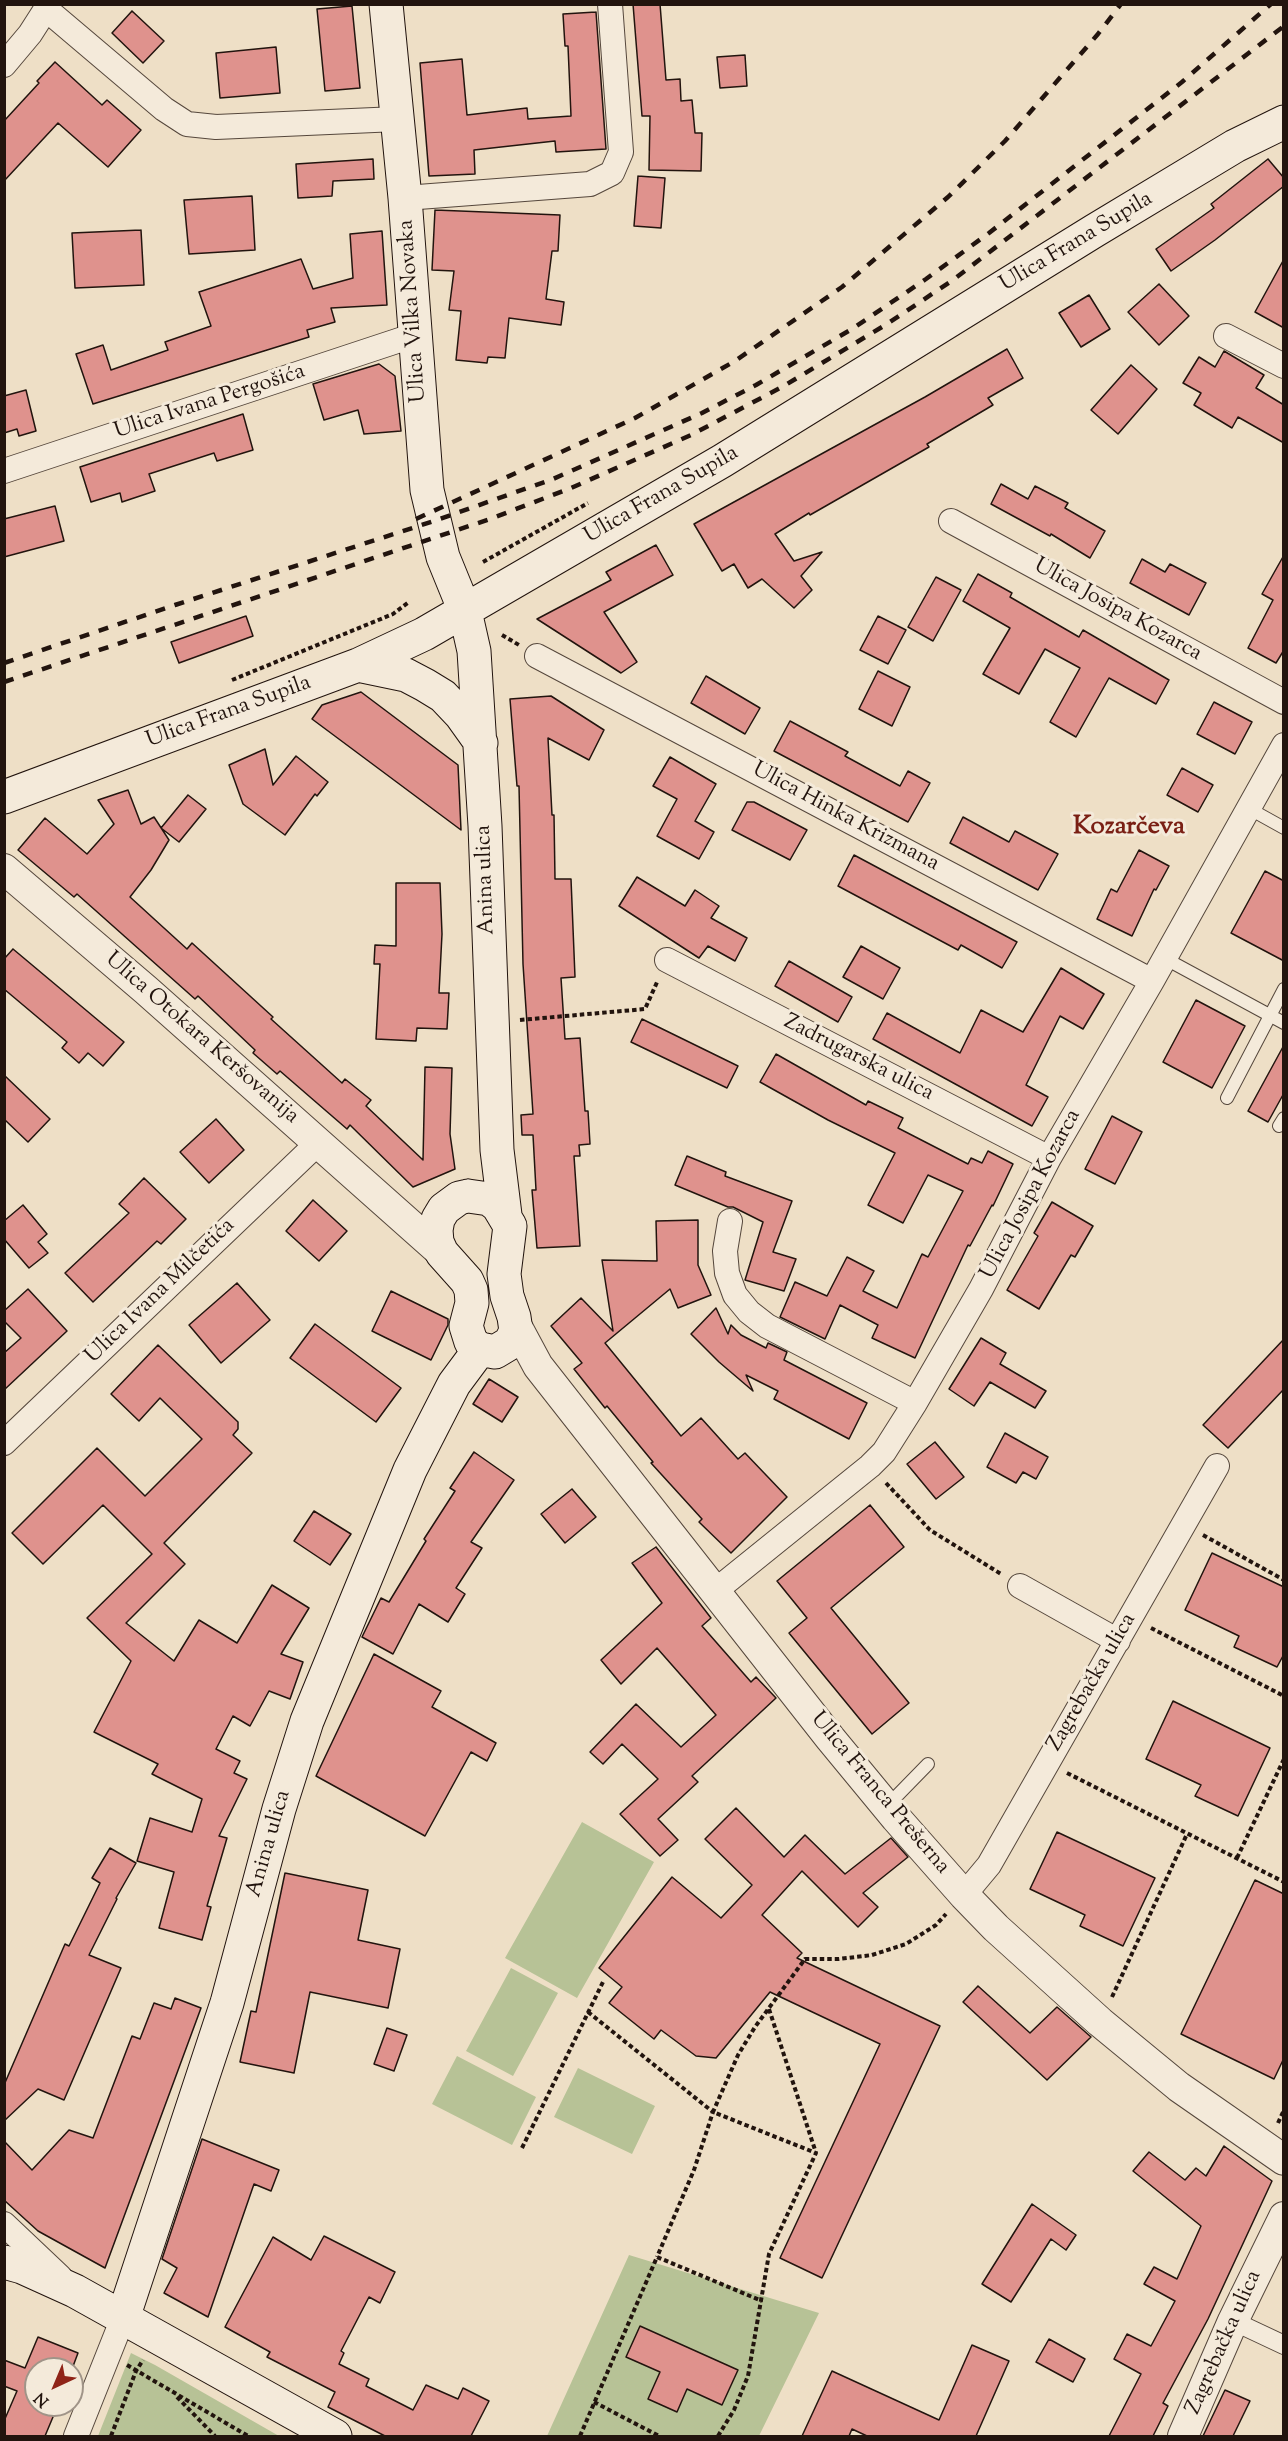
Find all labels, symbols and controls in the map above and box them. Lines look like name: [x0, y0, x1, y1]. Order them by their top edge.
street label: Ulica Frana Supila: [996, 187, 1158, 299]
street label: Ulica Vilka Novaka: [394, 219, 434, 403]
street label: Ulica Ivana Pergošića: [111, 360, 309, 446]
street label: Ulica Frana Supila: [580, 441, 744, 551]
street label: Ulica Josipa Kozarca: [1028, 554, 1206, 668]
street label: Ulica Frana Supila: [143, 671, 315, 755]
street label: Ulica Hinka Krizmana: [747, 757, 943, 879]
district label: Kozarčeva: [1073, 813, 1185, 845]
street label: Anina ulica: [472, 825, 502, 935]
street label: Ulica Otokara Keršovanija: [98, 947, 304, 1131]
street label: Zadrugarska ulica: [779, 1010, 937, 1108]
street label: Ulica Josipa Kozarca: [976, 1105, 1088, 1285]
street label: Ulica Ivana Milčetića: [81, 1214, 241, 1370]
street label: Zagrebačka ulica: [1043, 1609, 1143, 1757]
street label: Ulica Franca Prešerna: [803, 1708, 955, 1880]
street label: Anina ulica: [242, 1788, 298, 1900]
street label: Zagrebačka ulica: [1181, 2267, 1269, 2419]
north arrow: [24, 2357, 84, 2417]
text: N: [30, 2386, 55, 2412]

